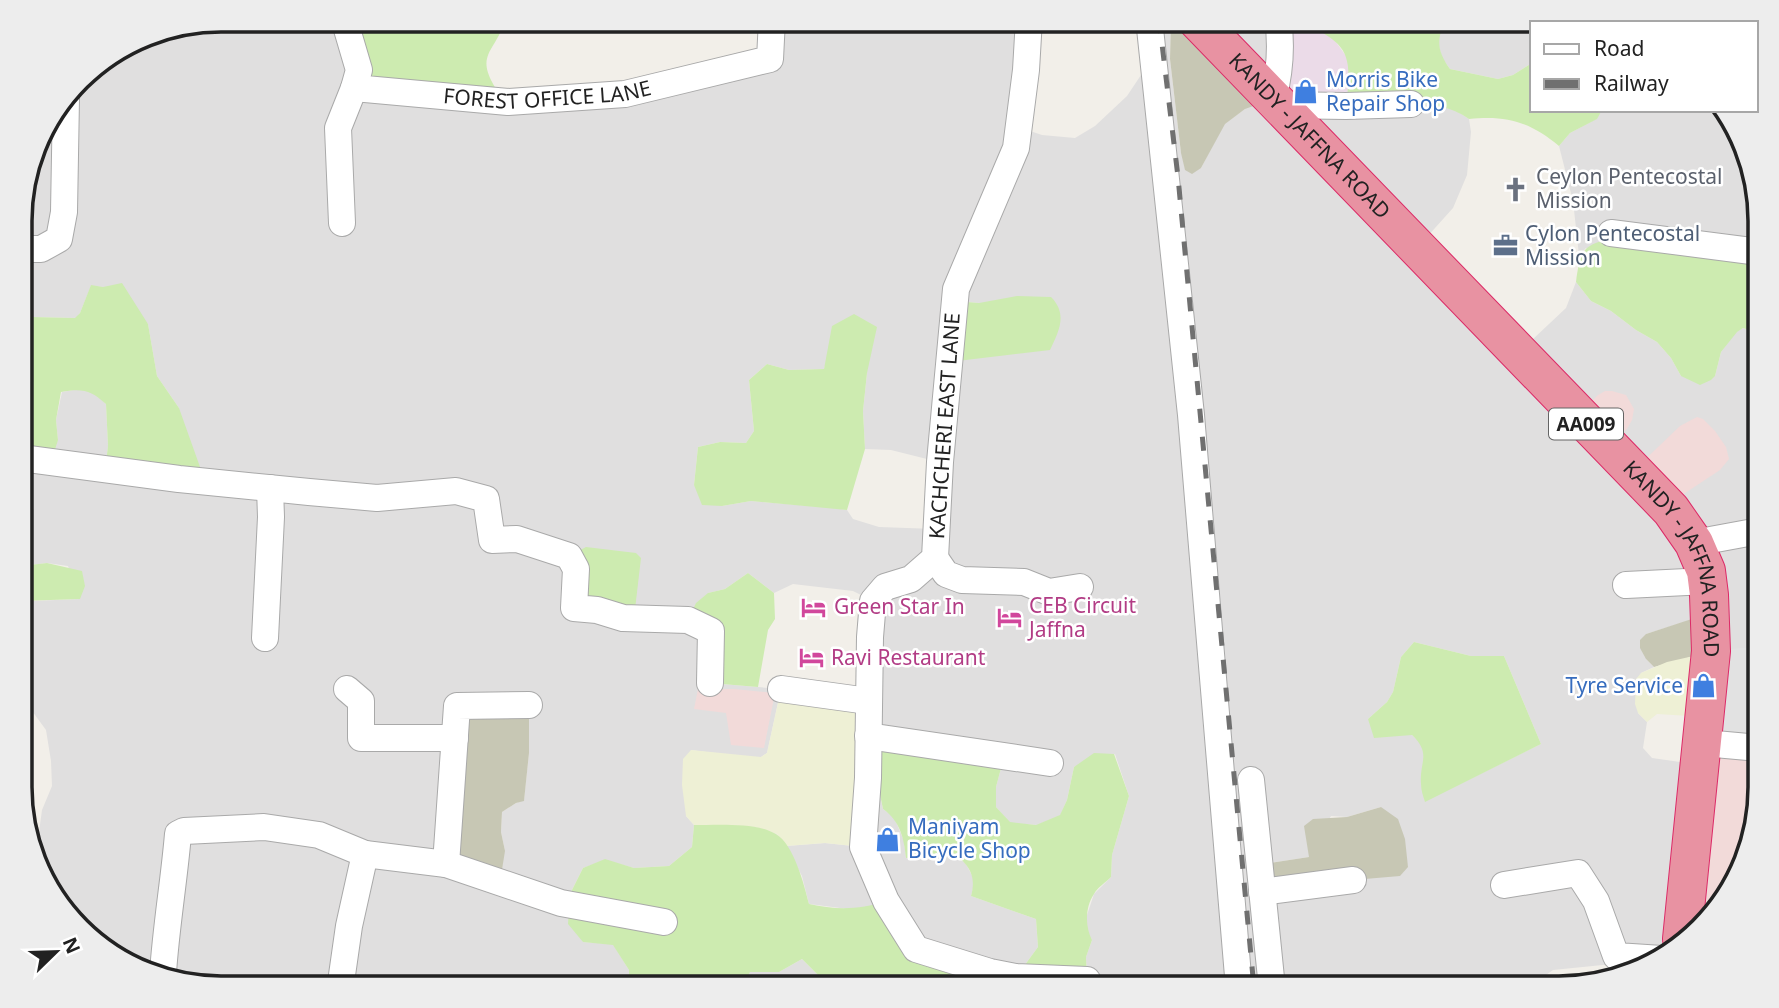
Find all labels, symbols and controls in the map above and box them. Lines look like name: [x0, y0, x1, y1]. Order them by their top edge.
legend: [1530, 21, 1758, 112]
text: Road: [1594, 34, 1644, 62]
street label: KANDY - JAFFNA ROAD: [1223, 46, 1397, 225]
place label: Morris Bike Repair Shop: [1326, 65, 1445, 117]
text: Railway: [1594, 69, 1669, 97]
street label: FOREST OFFICE LANE: [442, 73, 654, 115]
shop icon: Morris Bike Repair Shop: [1292, 78, 1320, 106]
place label: Ceylon Pentecostal Mission: [1536, 162, 1723, 214]
church icon: Ceylon Pentecostal Mission: [1502, 175, 1530, 203]
place label: Cylon Pentecostal Mission: [1525, 219, 1700, 271]
office icon: Cylon Pentecostal Mission: [1491, 232, 1519, 260]
street label: KACHCHERI EAST LANE: [922, 312, 966, 540]
road number: AA009: [1549, 408, 1623, 440]
street label: KANDY - JAFFNA ROAD: [1617, 454, 1726, 658]
place label: CEB Circuit Jaffna: [1027, 591, 1136, 643]
place label: Green Star In: [834, 592, 965, 620]
hotel icon: Green Star In: [800, 593, 828, 621]
hotel icon: CEB Circuit Jaffna: [995, 604, 1023, 632]
place label: Ravi Restaurant: [831, 643, 986, 671]
hotel icon: Ravi Restaurant: [797, 644, 825, 672]
place label: Tyre Service: [1565, 671, 1683, 699]
shop icon: Tyre Service: [1689, 672, 1717, 700]
place label: Maniyam Bicycle Shop: [908, 812, 1031, 864]
shop icon: Maniyam Bicycle Shop: [874, 825, 902, 853]
north arrow: [21, 917, 91, 987]
text: N: [57, 933, 87, 958]

